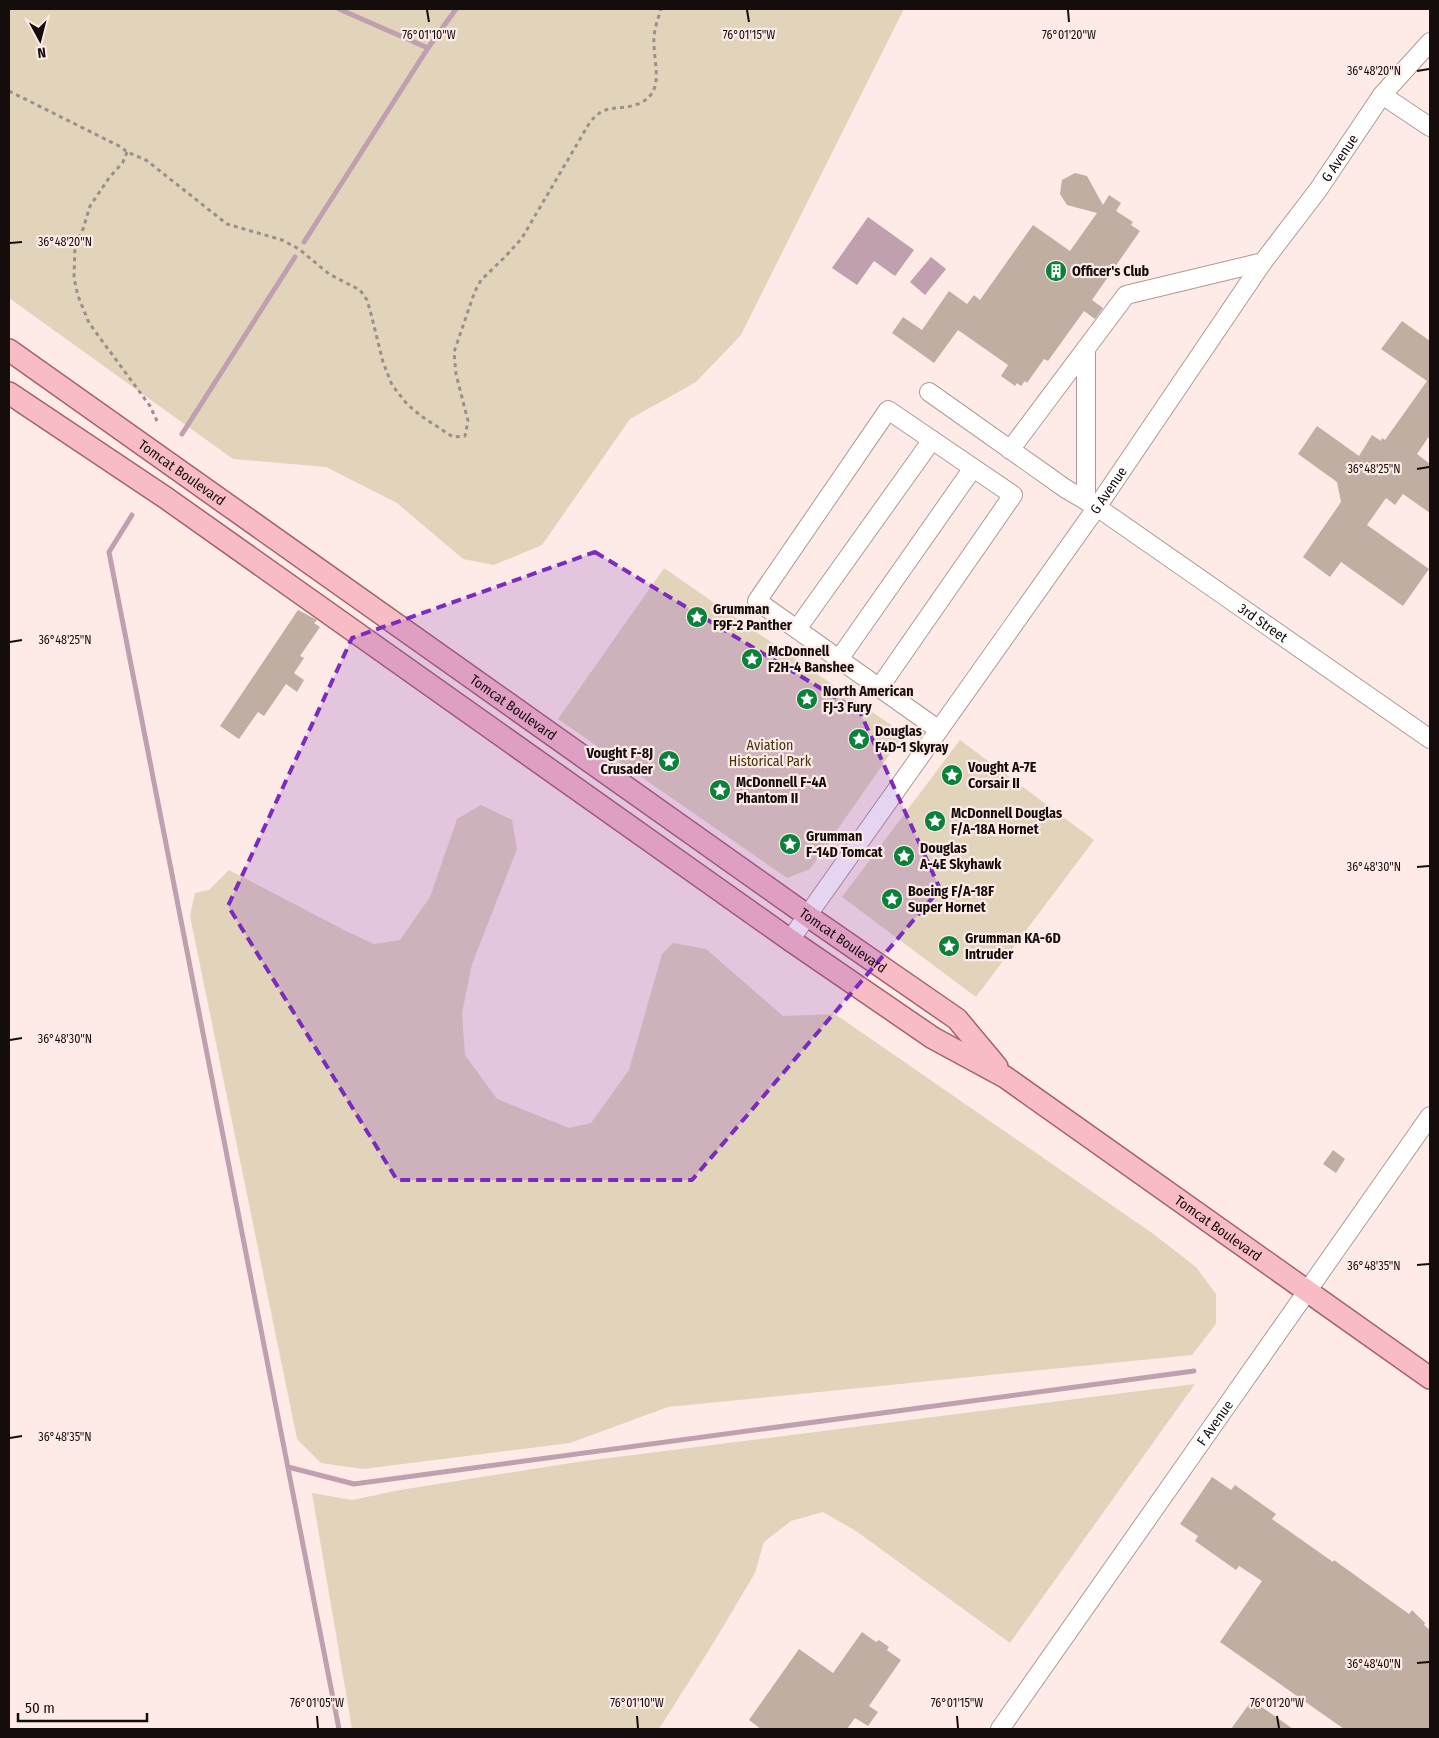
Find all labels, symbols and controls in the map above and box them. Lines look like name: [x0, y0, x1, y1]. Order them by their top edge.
north arrow: [15, 15, 65, 65]
text: 76°01'10"W: [402, 28, 456, 42]
text: 76°01'15"W: [723, 28, 775, 42]
text: 76°01'20"W: [1042, 28, 1096, 42]
text: N: [36, 43, 47, 61]
text: 36°48'20"N: [1347, 64, 1401, 78]
street label: G Avenue: [1318, 131, 1362, 185]
text: 36°48'20"N: [38, 235, 92, 249]
building icon: Officer's Club: [1044, 259, 1068, 283]
place label: Officer's Club: [1072, 263, 1150, 280]
street label: Tomcat Boulevard: [135, 436, 228, 509]
text: 36°48'25"N: [1347, 462, 1401, 476]
street label: G Avenue: [1087, 464, 1131, 518]
street label: 3rd Street: [1235, 600, 1291, 646]
place label: Grumman F9F-2 Panther: [713, 601, 793, 634]
place icon: Grumman F9F-2 Panther: [685, 605, 709, 629]
text: 36°48'25"N: [38, 633, 92, 647]
place label: McDonnell F2H-4 Banshee: [768, 643, 854, 676]
place icon: McDonnell F2H-4 Banshee: [740, 647, 764, 671]
street label: Tomcat Boulevard: [466, 671, 560, 744]
place label: North American FJ-3 Fury: [823, 683, 914, 716]
place icon: North American FJ-3 Fury: [795, 687, 819, 711]
place label: Douglas F4D-1 Skyray: [875, 723, 949, 756]
place icon: Douglas F4D-1 Skyray: [847, 727, 871, 751]
park label: Aviation Historical Park: [729, 737, 812, 770]
place label: Vought F-8J Crusader: [586, 745, 654, 778]
place icon: Vought F-8J Crusader: [657, 749, 681, 773]
place label: Vought A-7E Corsair II: [967, 759, 1037, 792]
place icon: Vought A-7E Corsair II: [940, 763, 964, 787]
place label: McDonnell F-4A Phantom II: [736, 774, 827, 807]
place icon: McDonnell F-4A Phantom II: [708, 778, 732, 802]
place label: McDonnell Douglas F/A-18A Hornet: [951, 805, 1062, 838]
place icon: McDonnell Douglas F/A-18A Hornet: [923, 809, 947, 833]
place label: Grumman F-14D Tomcat: [806, 828, 884, 861]
place icon: Grumman F-14D Tomcat: [778, 832, 802, 856]
place label: Douglas A-4E Skyhawk: [919, 840, 1002, 873]
place icon: Douglas A-4E Skyhawk: [892, 844, 916, 868]
text: 36°48'30"N: [1347, 860, 1401, 874]
place label: Boeing F/A-18F Super Hornet: [908, 883, 995, 916]
place icon: Boeing F/A-18F Super Hornet: [880, 887, 904, 911]
street label: Tomcat Boulevard: [796, 905, 890, 977]
place label: Grumman KA-6D Intruder: [965, 930, 1061, 963]
place icon: Grumman KA-6D Intruder: [937, 934, 961, 958]
text: 36°48'30"N: [38, 1032, 92, 1046]
street label: Tomcat Boulevard: [1171, 1192, 1265, 1265]
text: 36°48'35"N: [1347, 1259, 1401, 1273]
street label: F Avenue: [1193, 1397, 1237, 1449]
text: 36°48'35"N: [38, 1430, 92, 1444]
text: 36°48'40"N: [1347, 1657, 1401, 1671]
scale bar: [18, 1690, 146, 1722]
text: 76°01'05"W: [290, 1696, 344, 1710]
text: 76°01'10"W: [610, 1696, 664, 1710]
text: 76°01'15"W: [931, 1696, 983, 1710]
text: 76°01'20"W: [1250, 1696, 1304, 1710]
text: 50 m: [25, 1699, 55, 1717]

